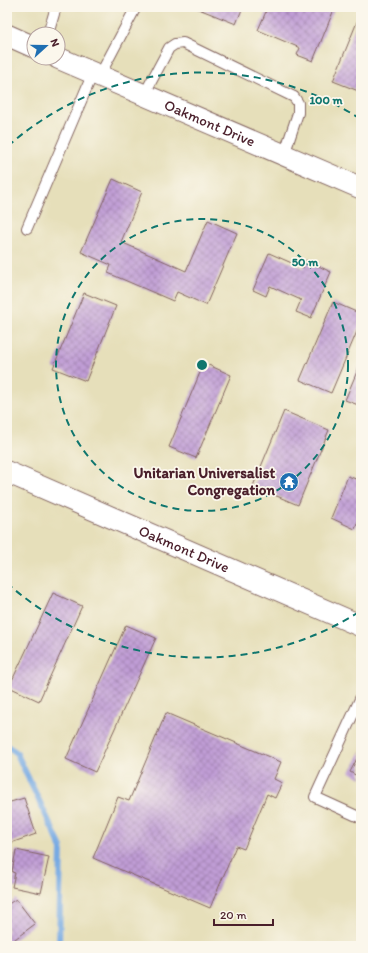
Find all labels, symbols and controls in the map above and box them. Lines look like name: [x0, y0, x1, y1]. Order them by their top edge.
north arrow: [26, 26, 66, 66]
text: N: [47, 37, 62, 48]
text: 100 m: [309, 93, 343, 107]
street label: Oakmont Drive: [161, 96, 258, 150]
text: 50 m: [292, 255, 319, 269]
centre of rings: [195, 358, 209, 372]
place label: Unitarian Universalist Congregation: [134, 464, 275, 500]
temple icon: Unitarian Universalist Congregation: [278, 471, 300, 493]
street label: Oakmont Drive: [136, 521, 232, 577]
scale bar: [214, 901, 273, 927]
text: 20 m: [220, 908, 247, 922]

